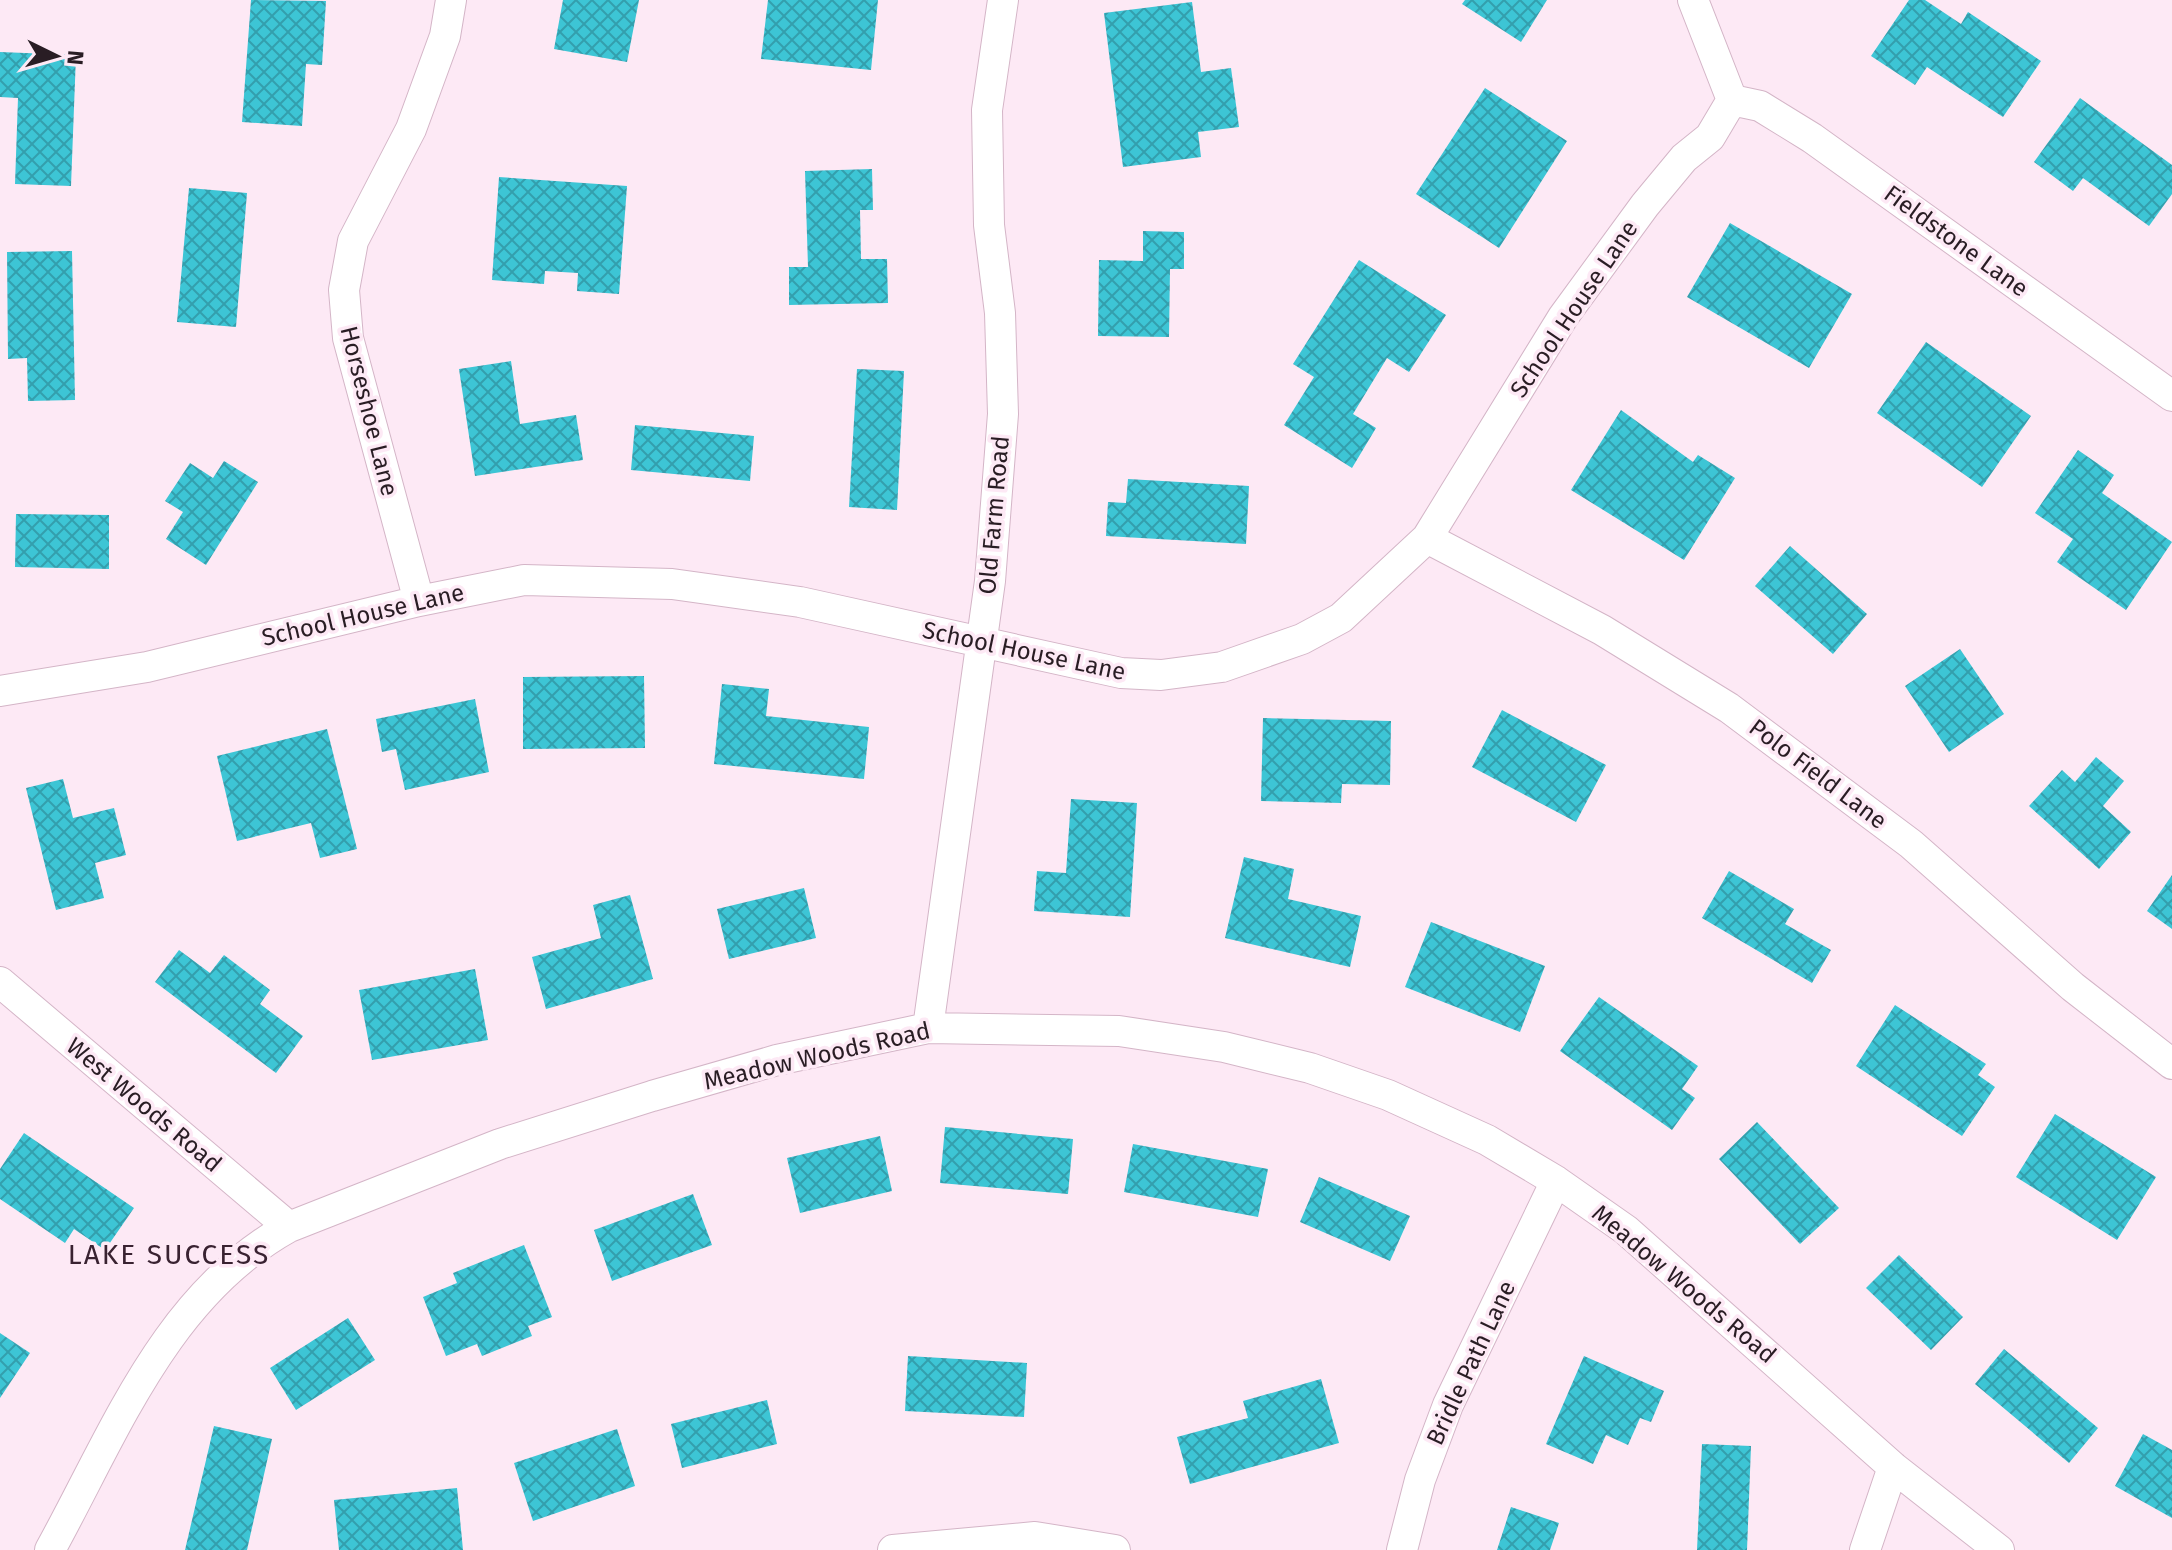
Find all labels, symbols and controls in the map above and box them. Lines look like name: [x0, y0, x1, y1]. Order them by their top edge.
north arrow: [16, 16, 96, 96]
text: N: [61, 49, 90, 66]
street label: Fieldstone Lane: [1879, 179, 2033, 303]
street label: School House Lane: [1505, 215, 1643, 403]
street label: Horseshoe Lane: [334, 323, 404, 499]
street label: Old Farm Road: [973, 434, 1015, 596]
street label: School House Lane: [259, 578, 467, 652]
street label: School House Lane: [920, 616, 1128, 686]
street label: Polo Field Lane: [1744, 713, 1892, 835]
street label: Meadow Woods Road: [701, 1016, 933, 1096]
street label: West Woods Road: [61, 1032, 227, 1178]
street label: Meadow Woods Road: [1586, 1199, 1782, 1369]
district label: LAKE SUCCESS: [68, 1238, 270, 1271]
street label: Bridle Path Lane: [1421, 1276, 1521, 1450]

